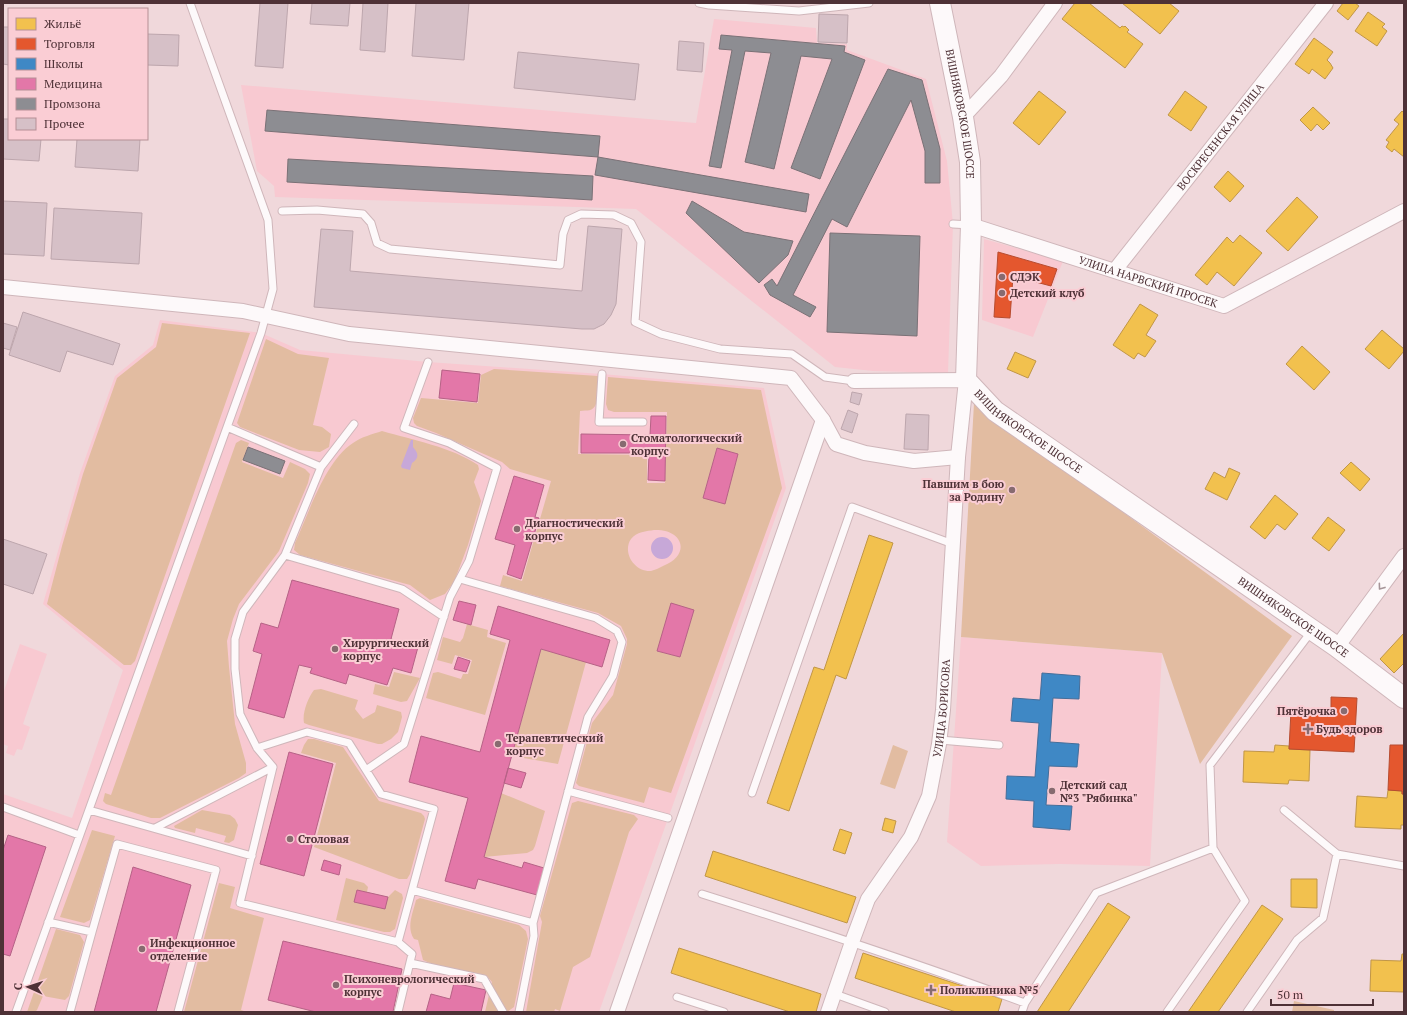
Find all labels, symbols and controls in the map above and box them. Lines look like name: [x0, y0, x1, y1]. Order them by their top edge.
legend: [8, 8, 148, 140]
text: Жильё: [44, 16, 81, 31]
text: Торговля: [44, 36, 95, 51]
street label: ВИШНЯКОВСКОЕ ШОССЕ: [942, 48, 977, 179]
text: Школы: [44, 56, 83, 71]
text: Медицина: [44, 76, 103, 91]
street label: ВОСКРЕСЕНСКАЯ УЛИЦА: [1174, 80, 1267, 193]
text: Промзона: [44, 96, 101, 111]
text: Прочее: [44, 116, 85, 131]
street label: УЛИЦА НАРВСКИЙ ПРОСЕК: [1077, 253, 1220, 311]
place label: СДЭК: [1010, 270, 1040, 284]
marker: СДЭК: [997, 272, 1007, 282]
place label: Детский клуб: [1010, 286, 1085, 300]
marker: Детский клуб: [997, 288, 1007, 298]
street label: ВИШНЯКОВСКОЕ ШОССЕ: [971, 386, 1085, 476]
place label: Стоматологический корпус: [631, 431, 743, 458]
marker: Стоматологический корпус: [618, 439, 628, 449]
place label: Павшим в бою за Родину: [922, 477, 1004, 504]
marker: Павшим в бою за Родину: [1007, 485, 1017, 495]
place label: Диагностический корпус: [525, 516, 624, 543]
marker: Диагностический корпус: [512, 524, 522, 534]
street label: ВИШНЯКОВСКОЕ ШОССЕ: [1235, 574, 1352, 660]
one-way arrow: [1378, 583, 1386, 590]
place label: Хирургический корпус: [343, 636, 430, 663]
marker: Хирургический корпус: [330, 644, 340, 654]
street label: УЛИЦА БОРИСОВА: [930, 658, 953, 759]
place label: Пятёрочка: [1277, 704, 1336, 718]
marker: Пятёрочка: [1339, 706, 1349, 716]
place label: Будь здоров: [1316, 722, 1382, 736]
marker: Будь здоров: [1303, 724, 1313, 734]
place label: Терапевтический корпус: [506, 731, 604, 758]
marker: Терапевтический корпус: [493, 739, 503, 749]
place label: Детский сад №3 "Рябинка": [1060, 778, 1137, 805]
marker: Детский сад №3 "Рябинка": [1047, 786, 1057, 796]
place label: Столовая: [298, 832, 350, 846]
marker: Столовая: [285, 834, 295, 844]
place label: Инфекционное отделение: [150, 936, 235, 963]
marker: Инфекционное отделение: [137, 944, 147, 954]
north arrow: [8, 967, 48, 1007]
place label: Психоневрологический корпус: [344, 972, 475, 999]
marker: Психоневрологический корпус: [331, 980, 341, 990]
scale bar: [1271, 981, 1373, 1007]
text: С: [11, 983, 25, 990]
place label: Поликлиника №5: [940, 983, 1038, 997]
marker: Поликлиника №5: [925, 984, 937, 996]
text: 50 m: [1277, 987, 1304, 1002]

